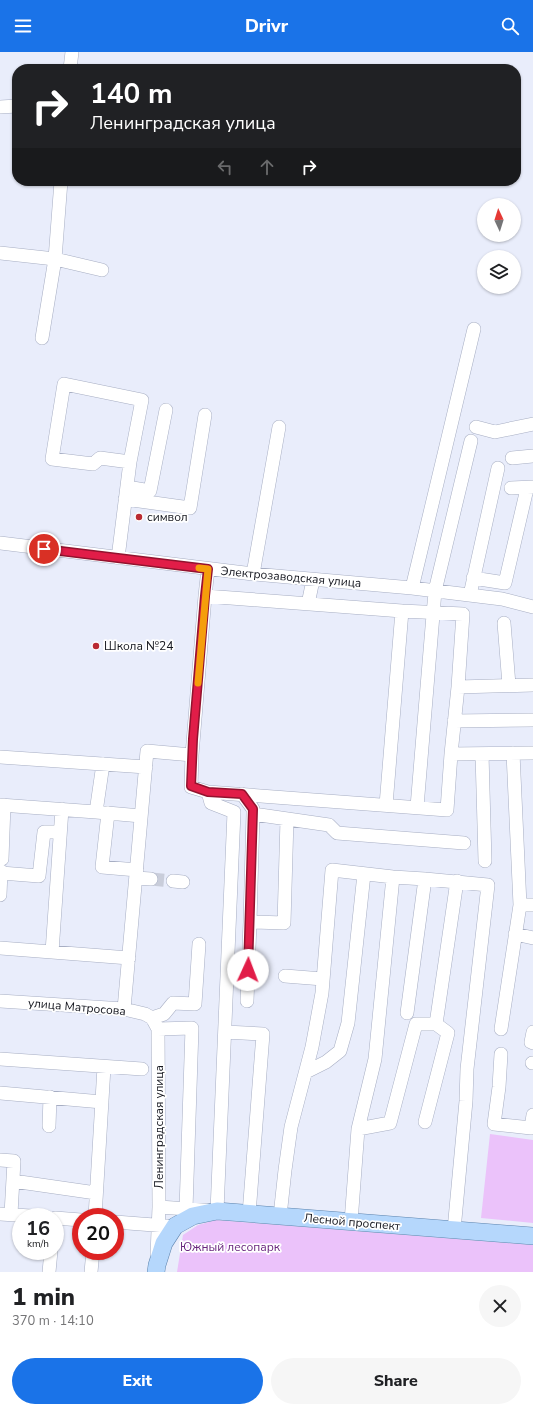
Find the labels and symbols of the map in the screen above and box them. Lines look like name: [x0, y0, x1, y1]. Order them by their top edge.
north arrow: [477, 198, 521, 242]
place label: символ: [147, 509, 188, 525]
marker: символ: [134, 512, 144, 522]
pin: [27, 532, 61, 566]
street label: Электрозаводская улица: [220, 563, 362, 591]
place label: Школа №24: [104, 638, 173, 654]
marker: Школа №24: [91, 641, 101, 651]
position arrow: [227, 949, 269, 991]
street label: улица Матросова: [27, 995, 127, 1019]
street label: Ленинградская улица: [151, 1065, 167, 1189]
speed limit sign: 20: [72, 1208, 124, 1260]
street label: Лесной проспект: [303, 1210, 402, 1234]
park label: Южный лесопарк: [180, 1239, 281, 1255]

